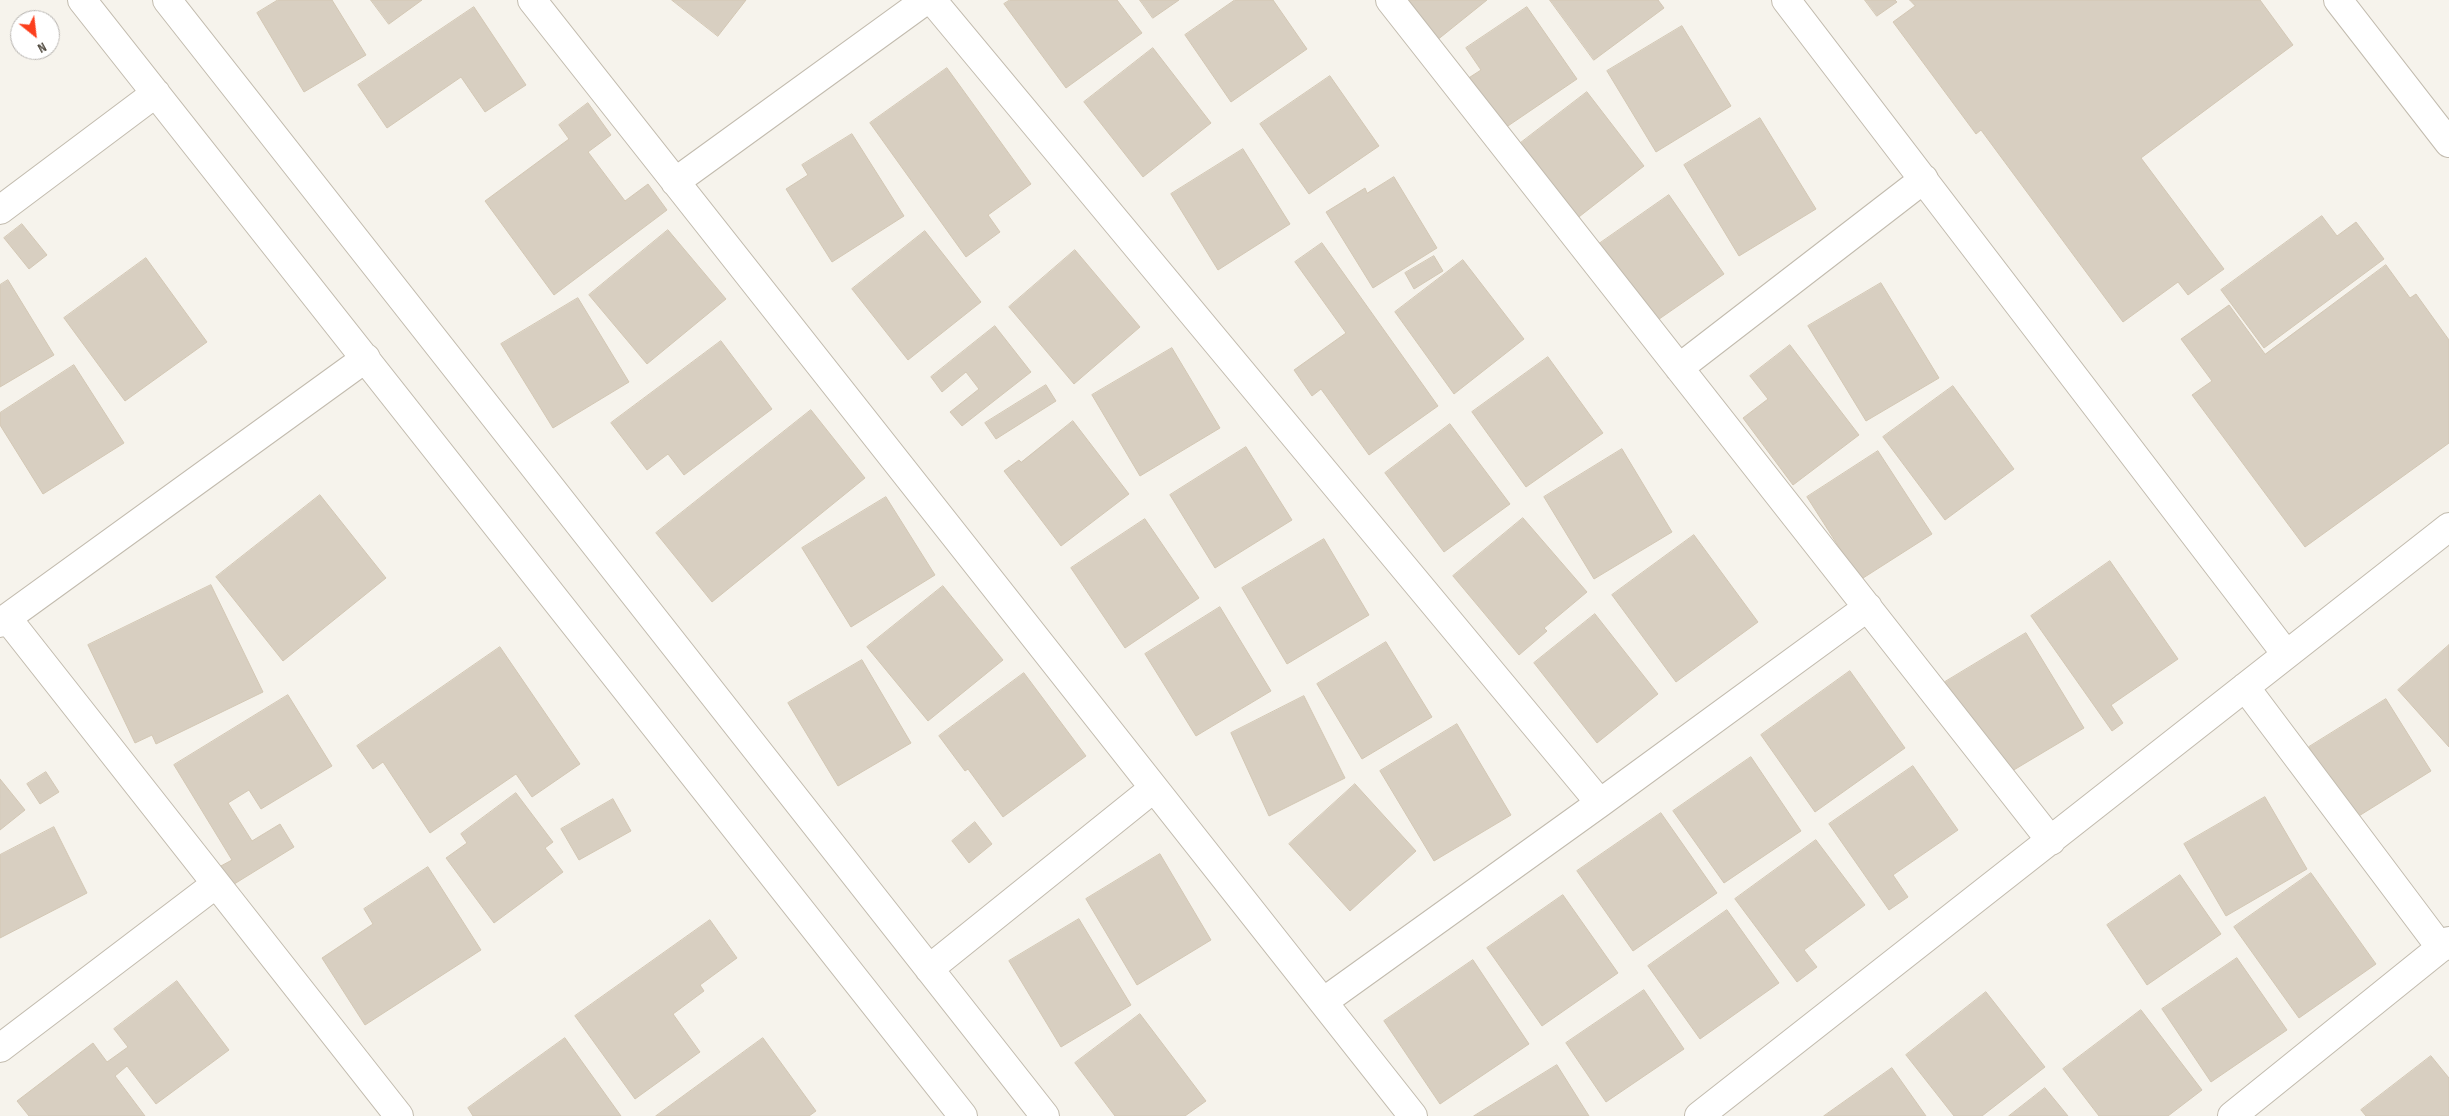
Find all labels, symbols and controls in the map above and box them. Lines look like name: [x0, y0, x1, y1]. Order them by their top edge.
north arrow: [10, 10, 60, 60]
text: N: [35, 38, 49, 57]

